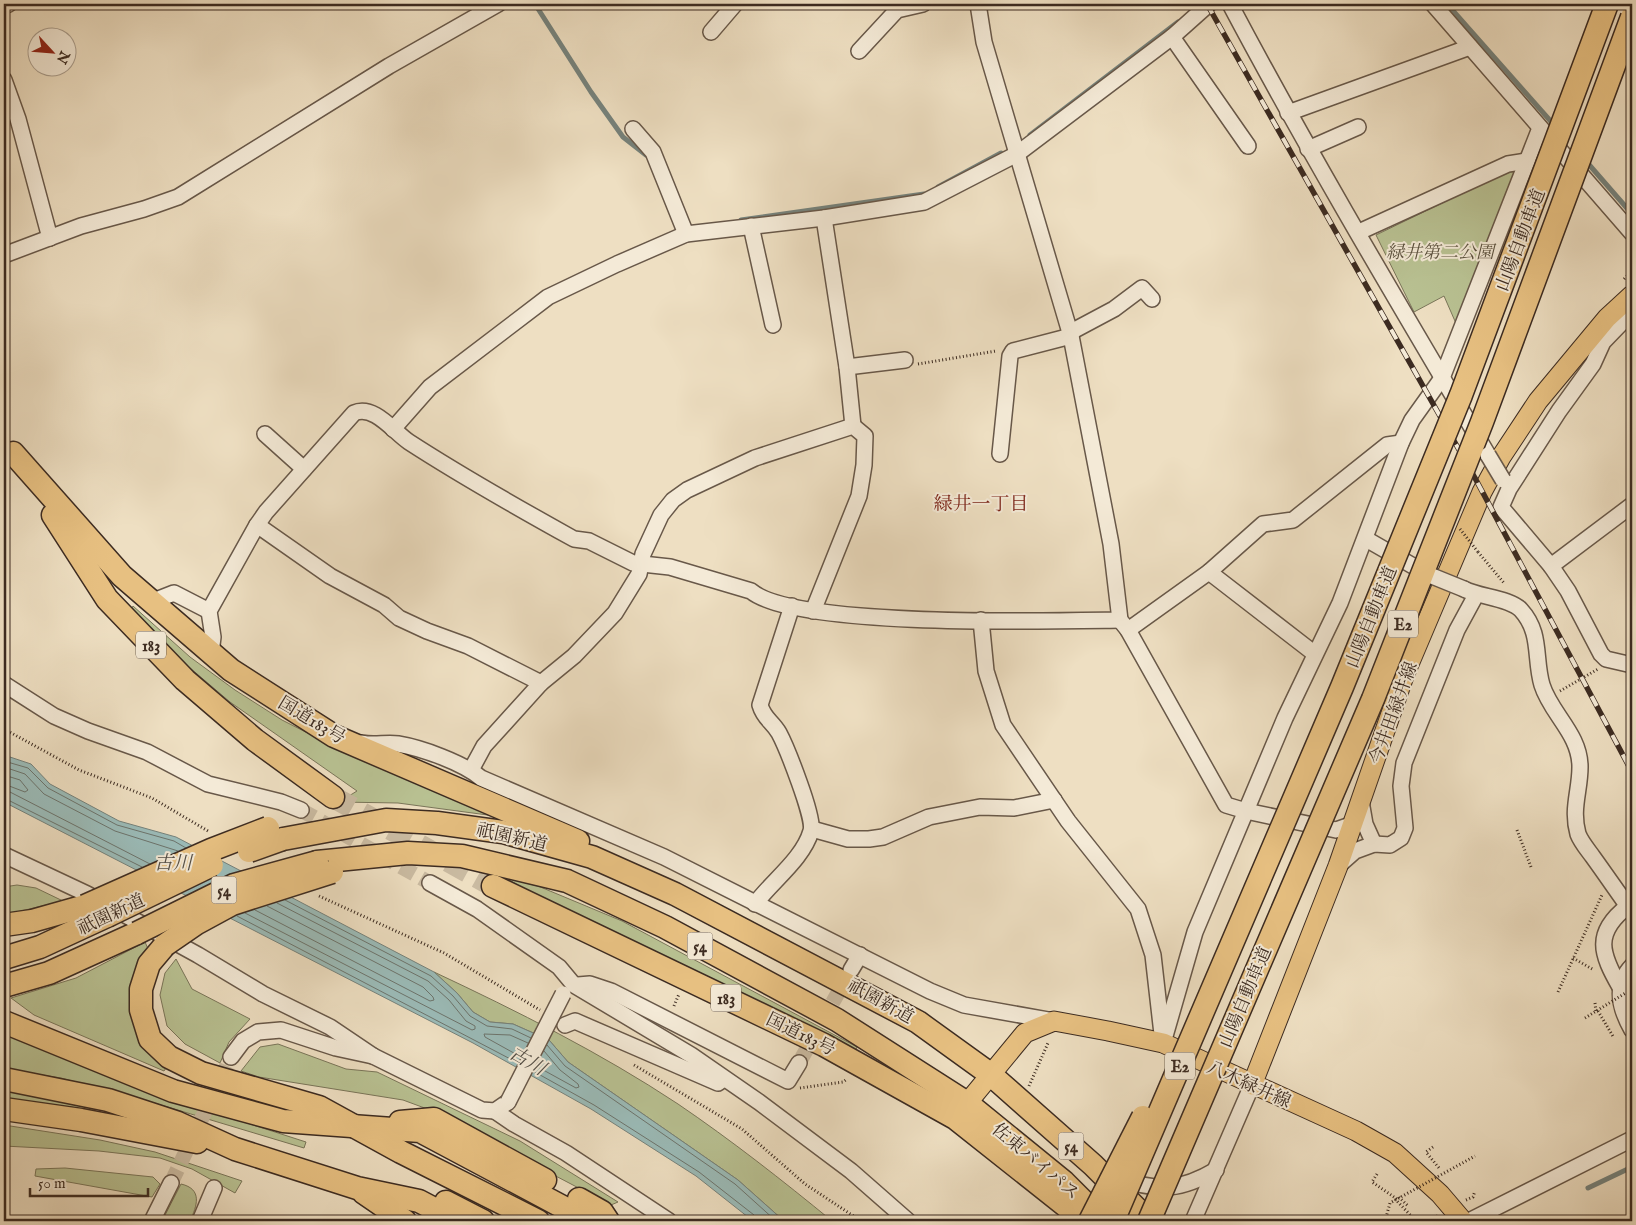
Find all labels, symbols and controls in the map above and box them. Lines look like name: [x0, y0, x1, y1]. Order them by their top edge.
north arrow: [28, 28, 78, 78]
text: N: [52, 47, 74, 67]
street label: 山陽自動車道: [1491, 186, 1551, 295]
park label: 緑井第二公園: [1386, 242, 1497, 265]
district label: 緑井一丁目: [933, 493, 1029, 517]
street label: 山陽自動車道: [1341, 563, 1403, 672]
road number: E2: [1388, 610, 1418, 638]
road number: 183: [136, 632, 166, 658]
street label: 今井田緑井線: [1365, 659, 1424, 768]
street label: 国道183号: [273, 692, 349, 750]
street label: 祇園新道: [474, 819, 549, 858]
water label: 古川: [154, 852, 194, 876]
road number: 54: [212, 876, 236, 904]
street label: 祇園新道: [74, 890, 149, 941]
road number: 54: [688, 932, 712, 959]
street label: 山陽自動車道: [1215, 943, 1278, 1052]
street label: 祇園新道: [843, 975, 917, 1030]
road number: 183: [711, 984, 741, 1011]
street label: 国道183号: [762, 1009, 839, 1062]
water label: 古川: [505, 1042, 551, 1083]
road number: E2: [1165, 1052, 1195, 1080]
street label: 八木緑井線: [1203, 1057, 1294, 1114]
street label: 佐東バイパス: [986, 1119, 1084, 1206]
road number: 54: [1058, 1132, 1084, 1160]
scale bar: [30, 1165, 148, 1197]
text: 50 m: [38, 1174, 66, 1193]

